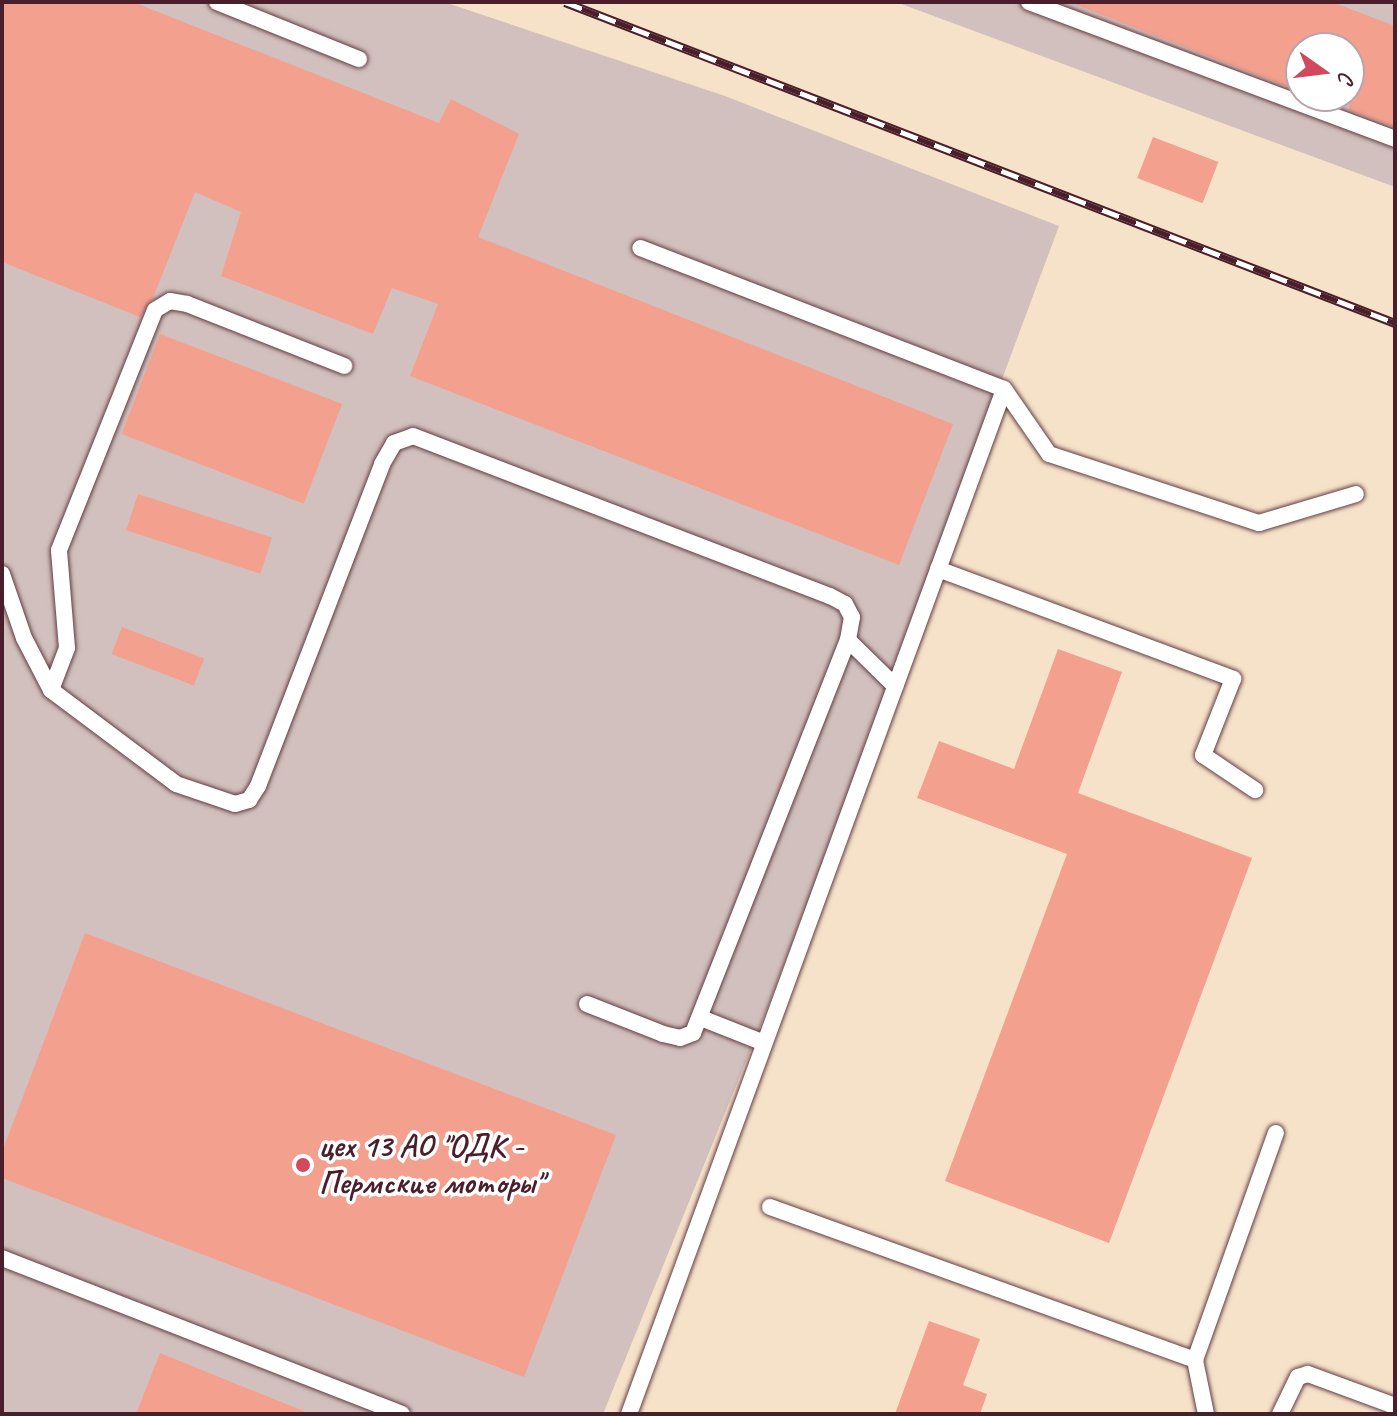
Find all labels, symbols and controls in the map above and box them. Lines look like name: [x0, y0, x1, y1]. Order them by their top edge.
north arrow: [1285, 32, 1365, 112]
text: С: [1331, 69, 1361, 86]
place label: цех 13 АО "ОДК - Пермские моторы": [319, 1128, 543, 1203]
marker: цех 13 АО "ОДК - Пермские моторы": [294, 1156, 312, 1174]

